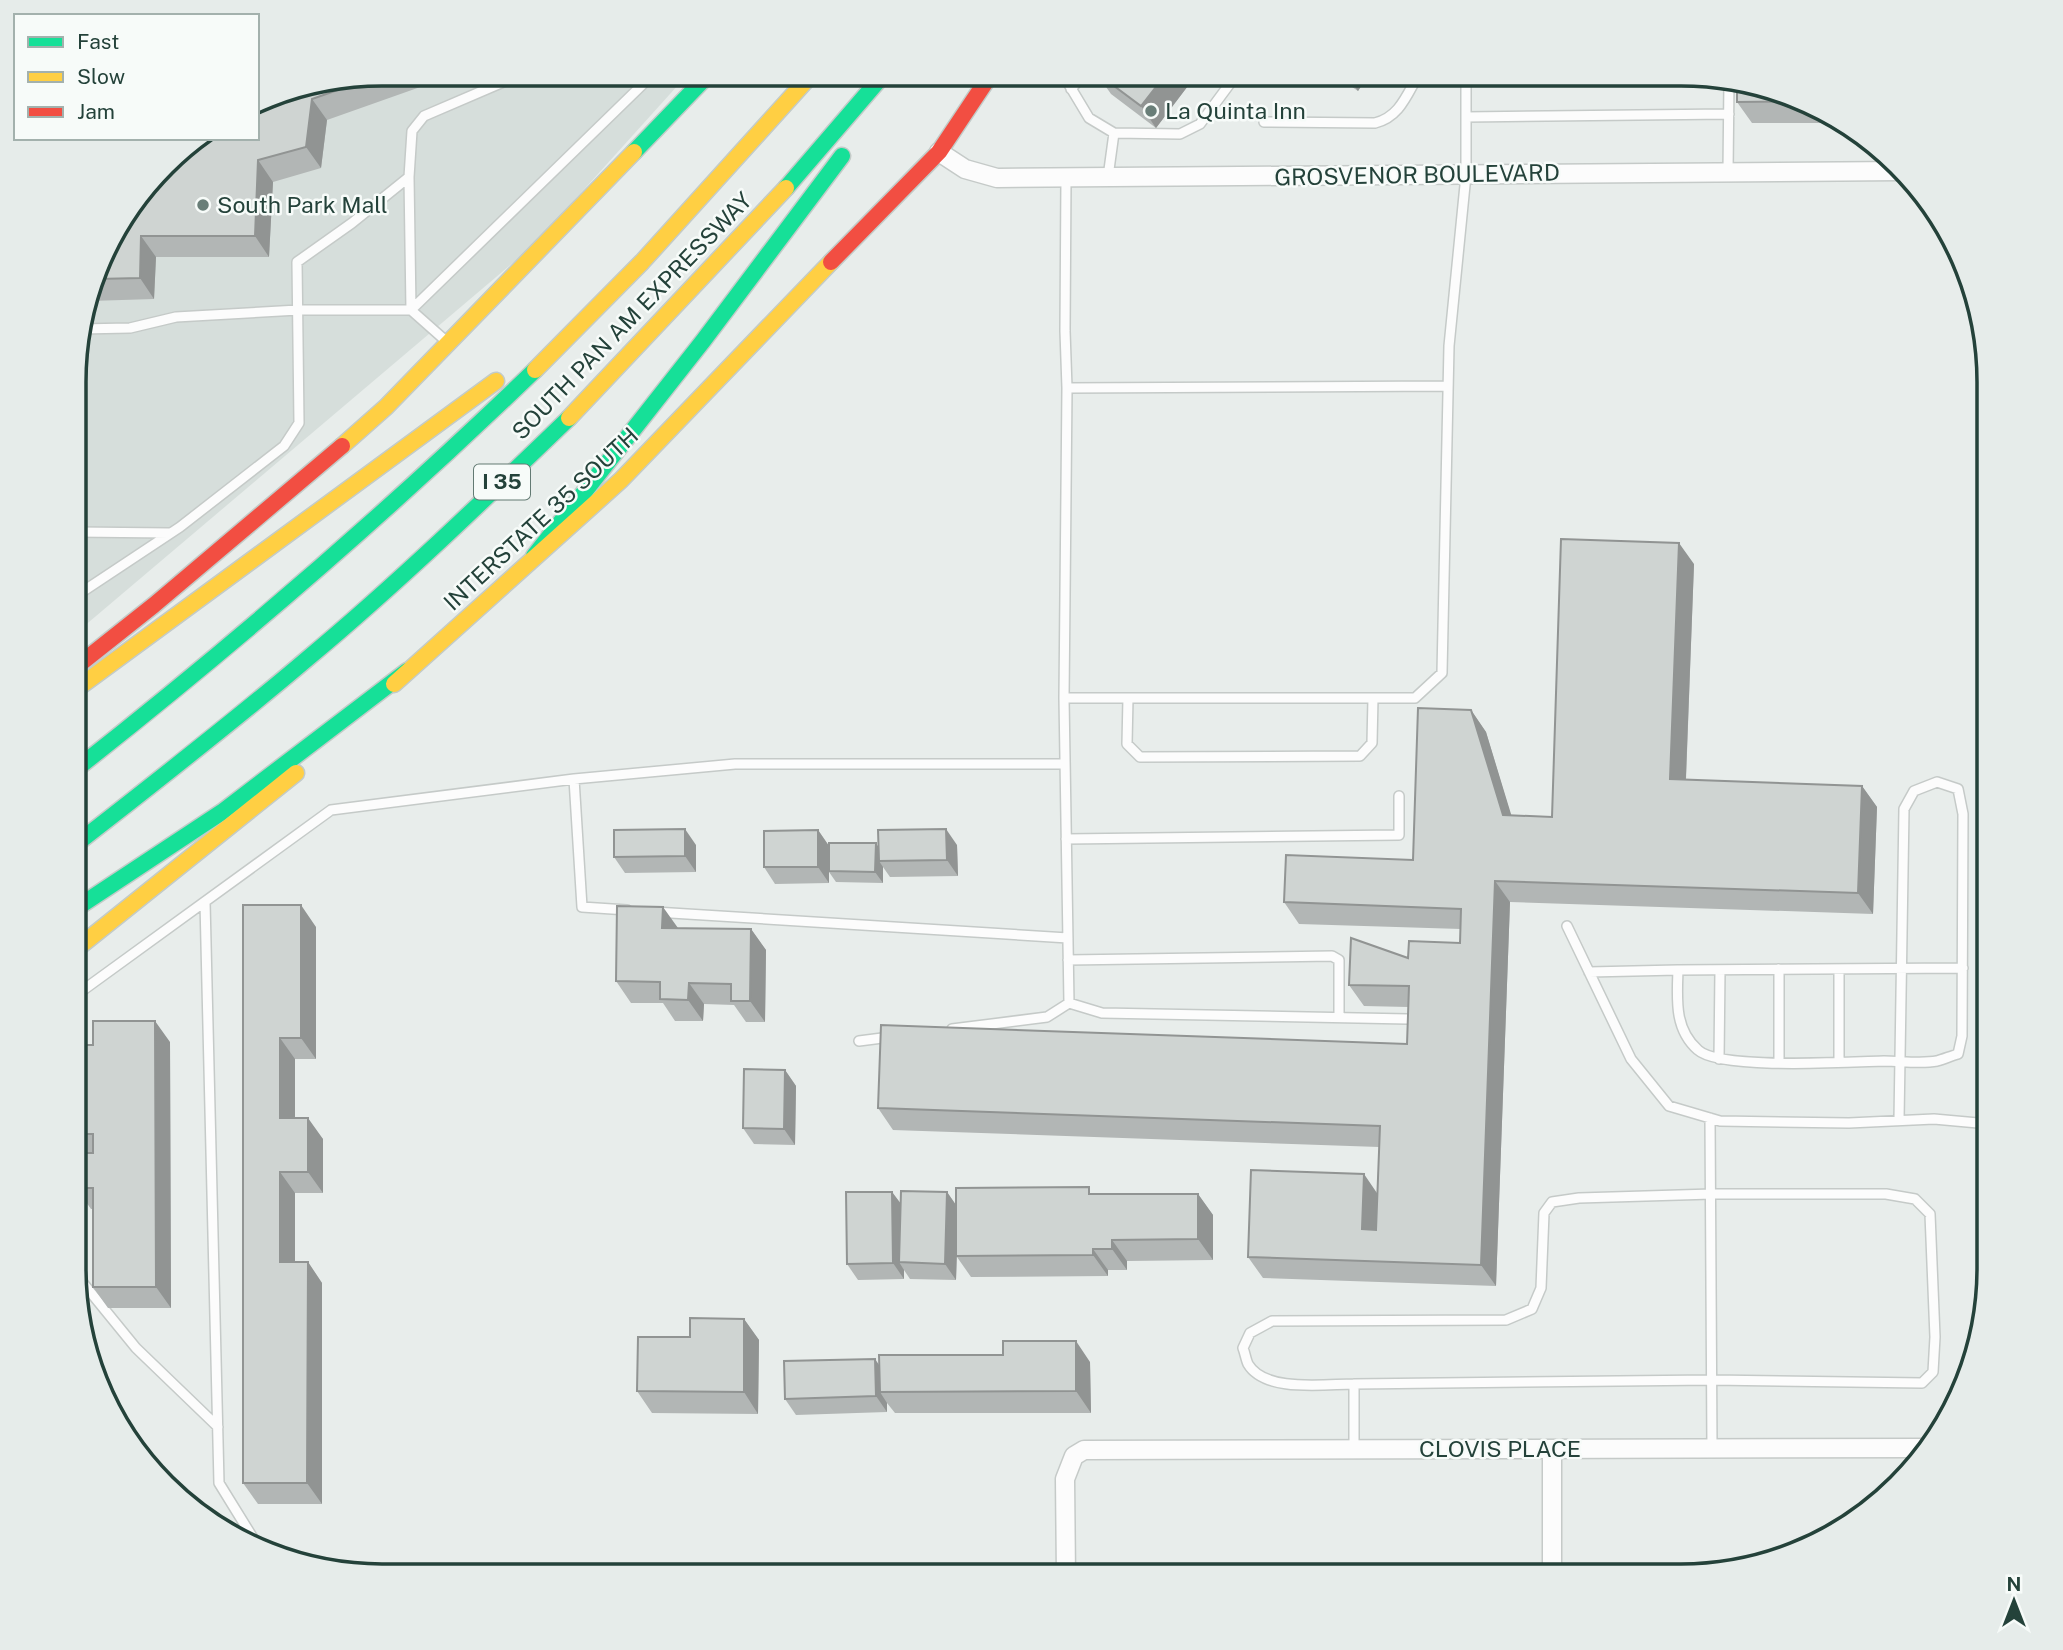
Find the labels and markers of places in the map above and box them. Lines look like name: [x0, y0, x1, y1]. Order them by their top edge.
place label: La Quinta Inn: [1165, 97, 1306, 124]
marker: La Quinta Inn: [1143, 103, 1159, 119]
place label: South Park Mall: [217, 191, 388, 218]
marker: South Park Mall: [195, 197, 211, 213]

